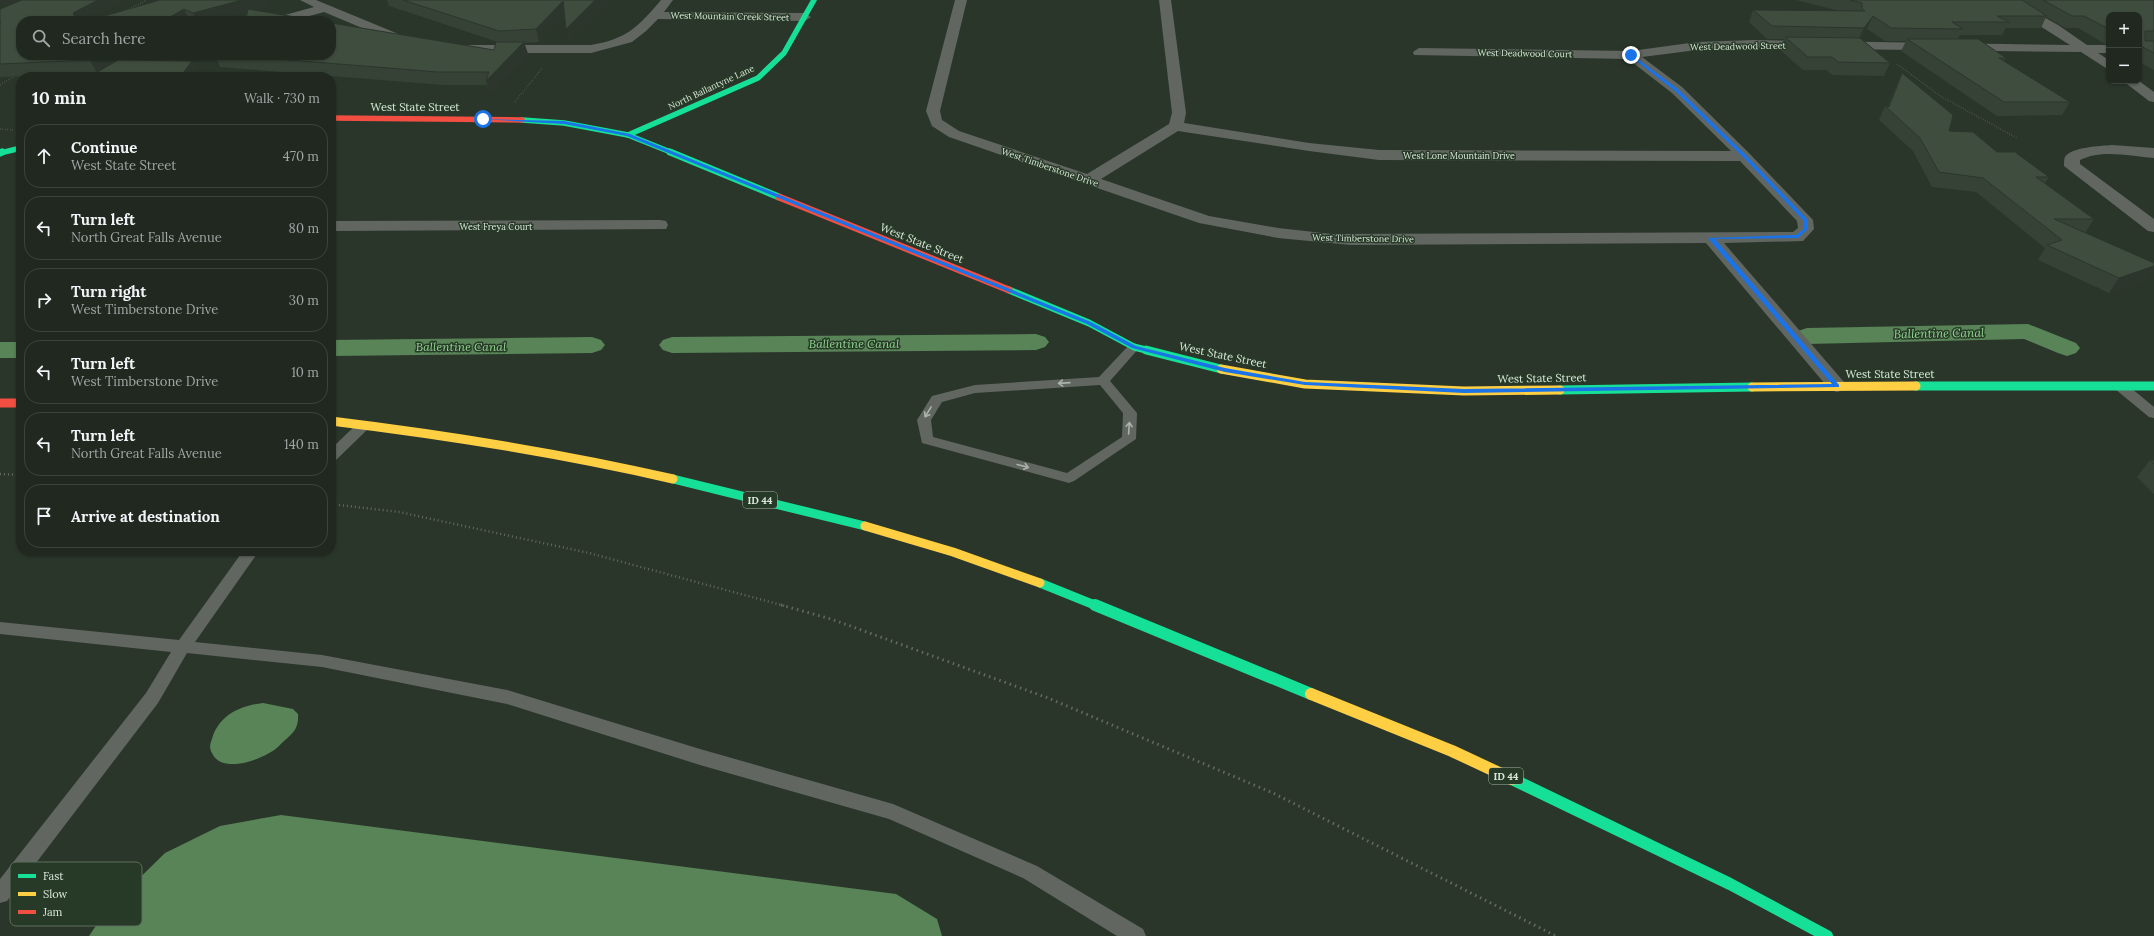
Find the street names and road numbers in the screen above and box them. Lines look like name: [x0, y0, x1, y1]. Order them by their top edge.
street label: West Mountain Creek Street: [671, 9, 790, 23]
street label: West Deadwood Street: [1690, 40, 1787, 52]
street label: West Deadwood Court: [1478, 47, 1573, 59]
street label: North Ballantyne Lane: [666, 62, 756, 112]
street label: West State Street: [370, 100, 460, 114]
street label: West Timberstone Drive: [1000, 145, 1100, 189]
street label: West Lone Mountain Drive: [1403, 150, 1515, 161]
street label: West State Street: [878, 220, 967, 266]
street label: West Freya Court: [459, 221, 533, 232]
street label: West Timberstone Drive: [1312, 232, 1414, 244]
street label: West State Street: [1178, 339, 1269, 371]
street label: West State Street: [1845, 367, 1935, 381]
street label: West State Street: [1497, 370, 1587, 386]
road number: ID 44: [743, 492, 777, 508]
road number: ID 44: [1489, 768, 1523, 784]

